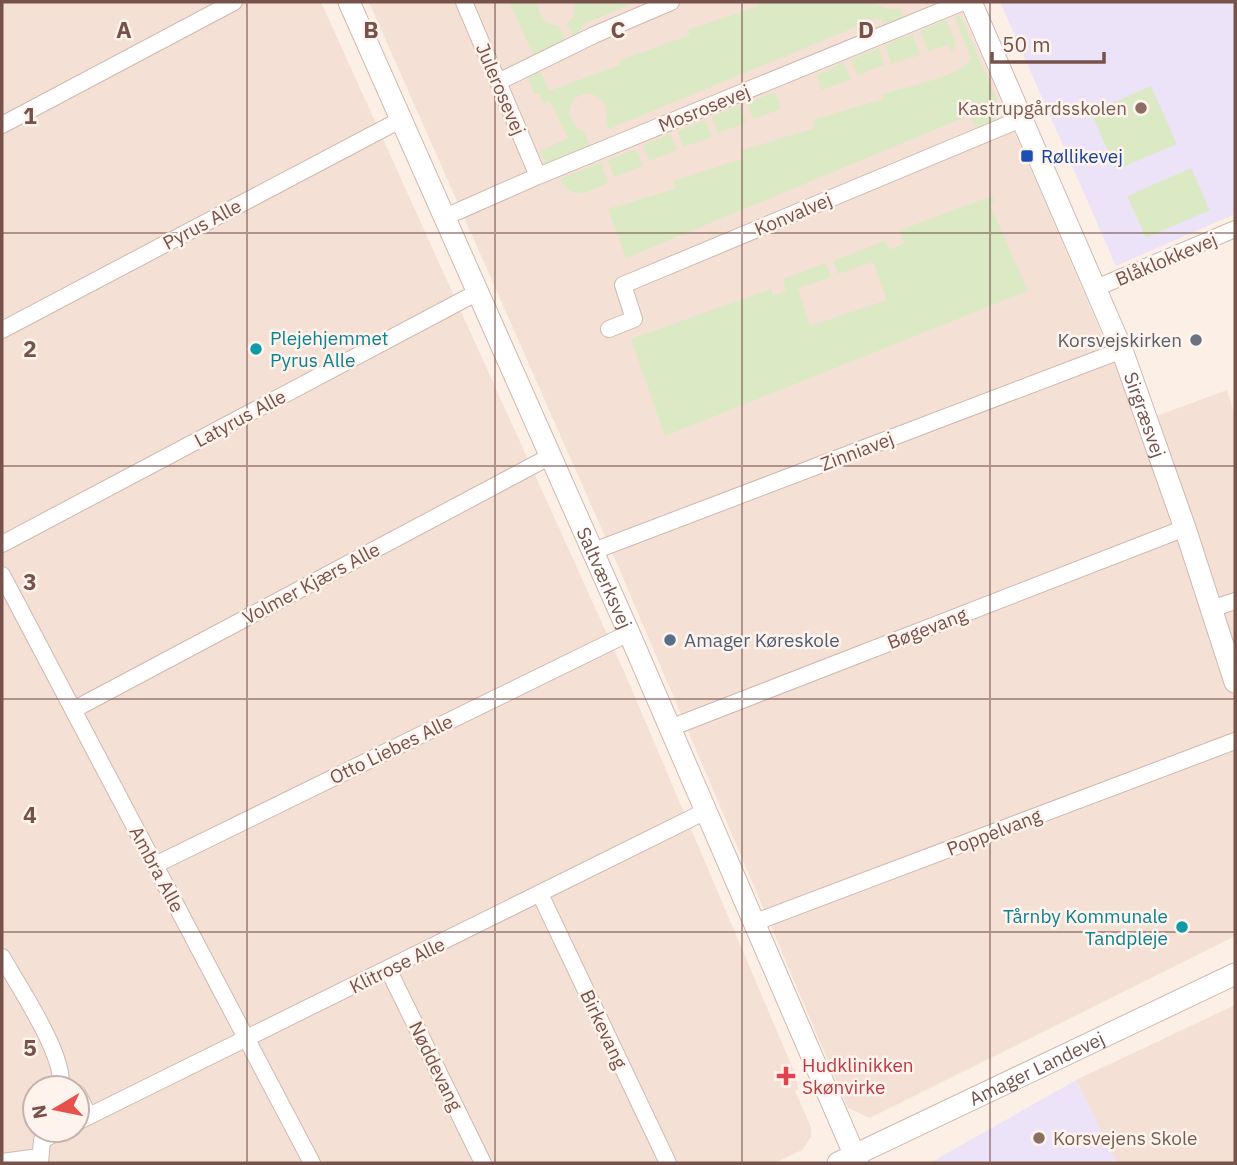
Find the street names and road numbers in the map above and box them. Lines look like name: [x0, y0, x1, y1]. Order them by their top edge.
street label: Julerosevej: [471, 39, 531, 139]
street label: Mosrosevej: [655, 79, 753, 137]
street label: Konvalvej: [751, 187, 835, 241]
street label: Pyrus Alle: [159, 193, 245, 255]
street label: Blåklokkevej: [1112, 227, 1220, 291]
street label: Sirgræsvej: [1119, 369, 1171, 461]
street label: Latyrus Alle: [190, 384, 290, 452]
street label: Zinniavej: [817, 426, 897, 476]
street label: Saltværksvej: [571, 523, 638, 632]
street label: Volmer Kjærs Alle: [238, 537, 384, 629]
street label: Bøgevang: [884, 602, 970, 654]
street label: Otto Liebes Alle: [325, 709, 457, 789]
street label: Poppelvang: [943, 803, 1045, 861]
street label: Ambra Alle: [124, 822, 190, 916]
street label: Klitrose Alle: [345, 932, 449, 998]
street label: Birkevang: [575, 986, 633, 1072]
street label: Nøddevang: [404, 1017, 468, 1115]
street label: Amager Landevej: [965, 1026, 1108, 1111]

